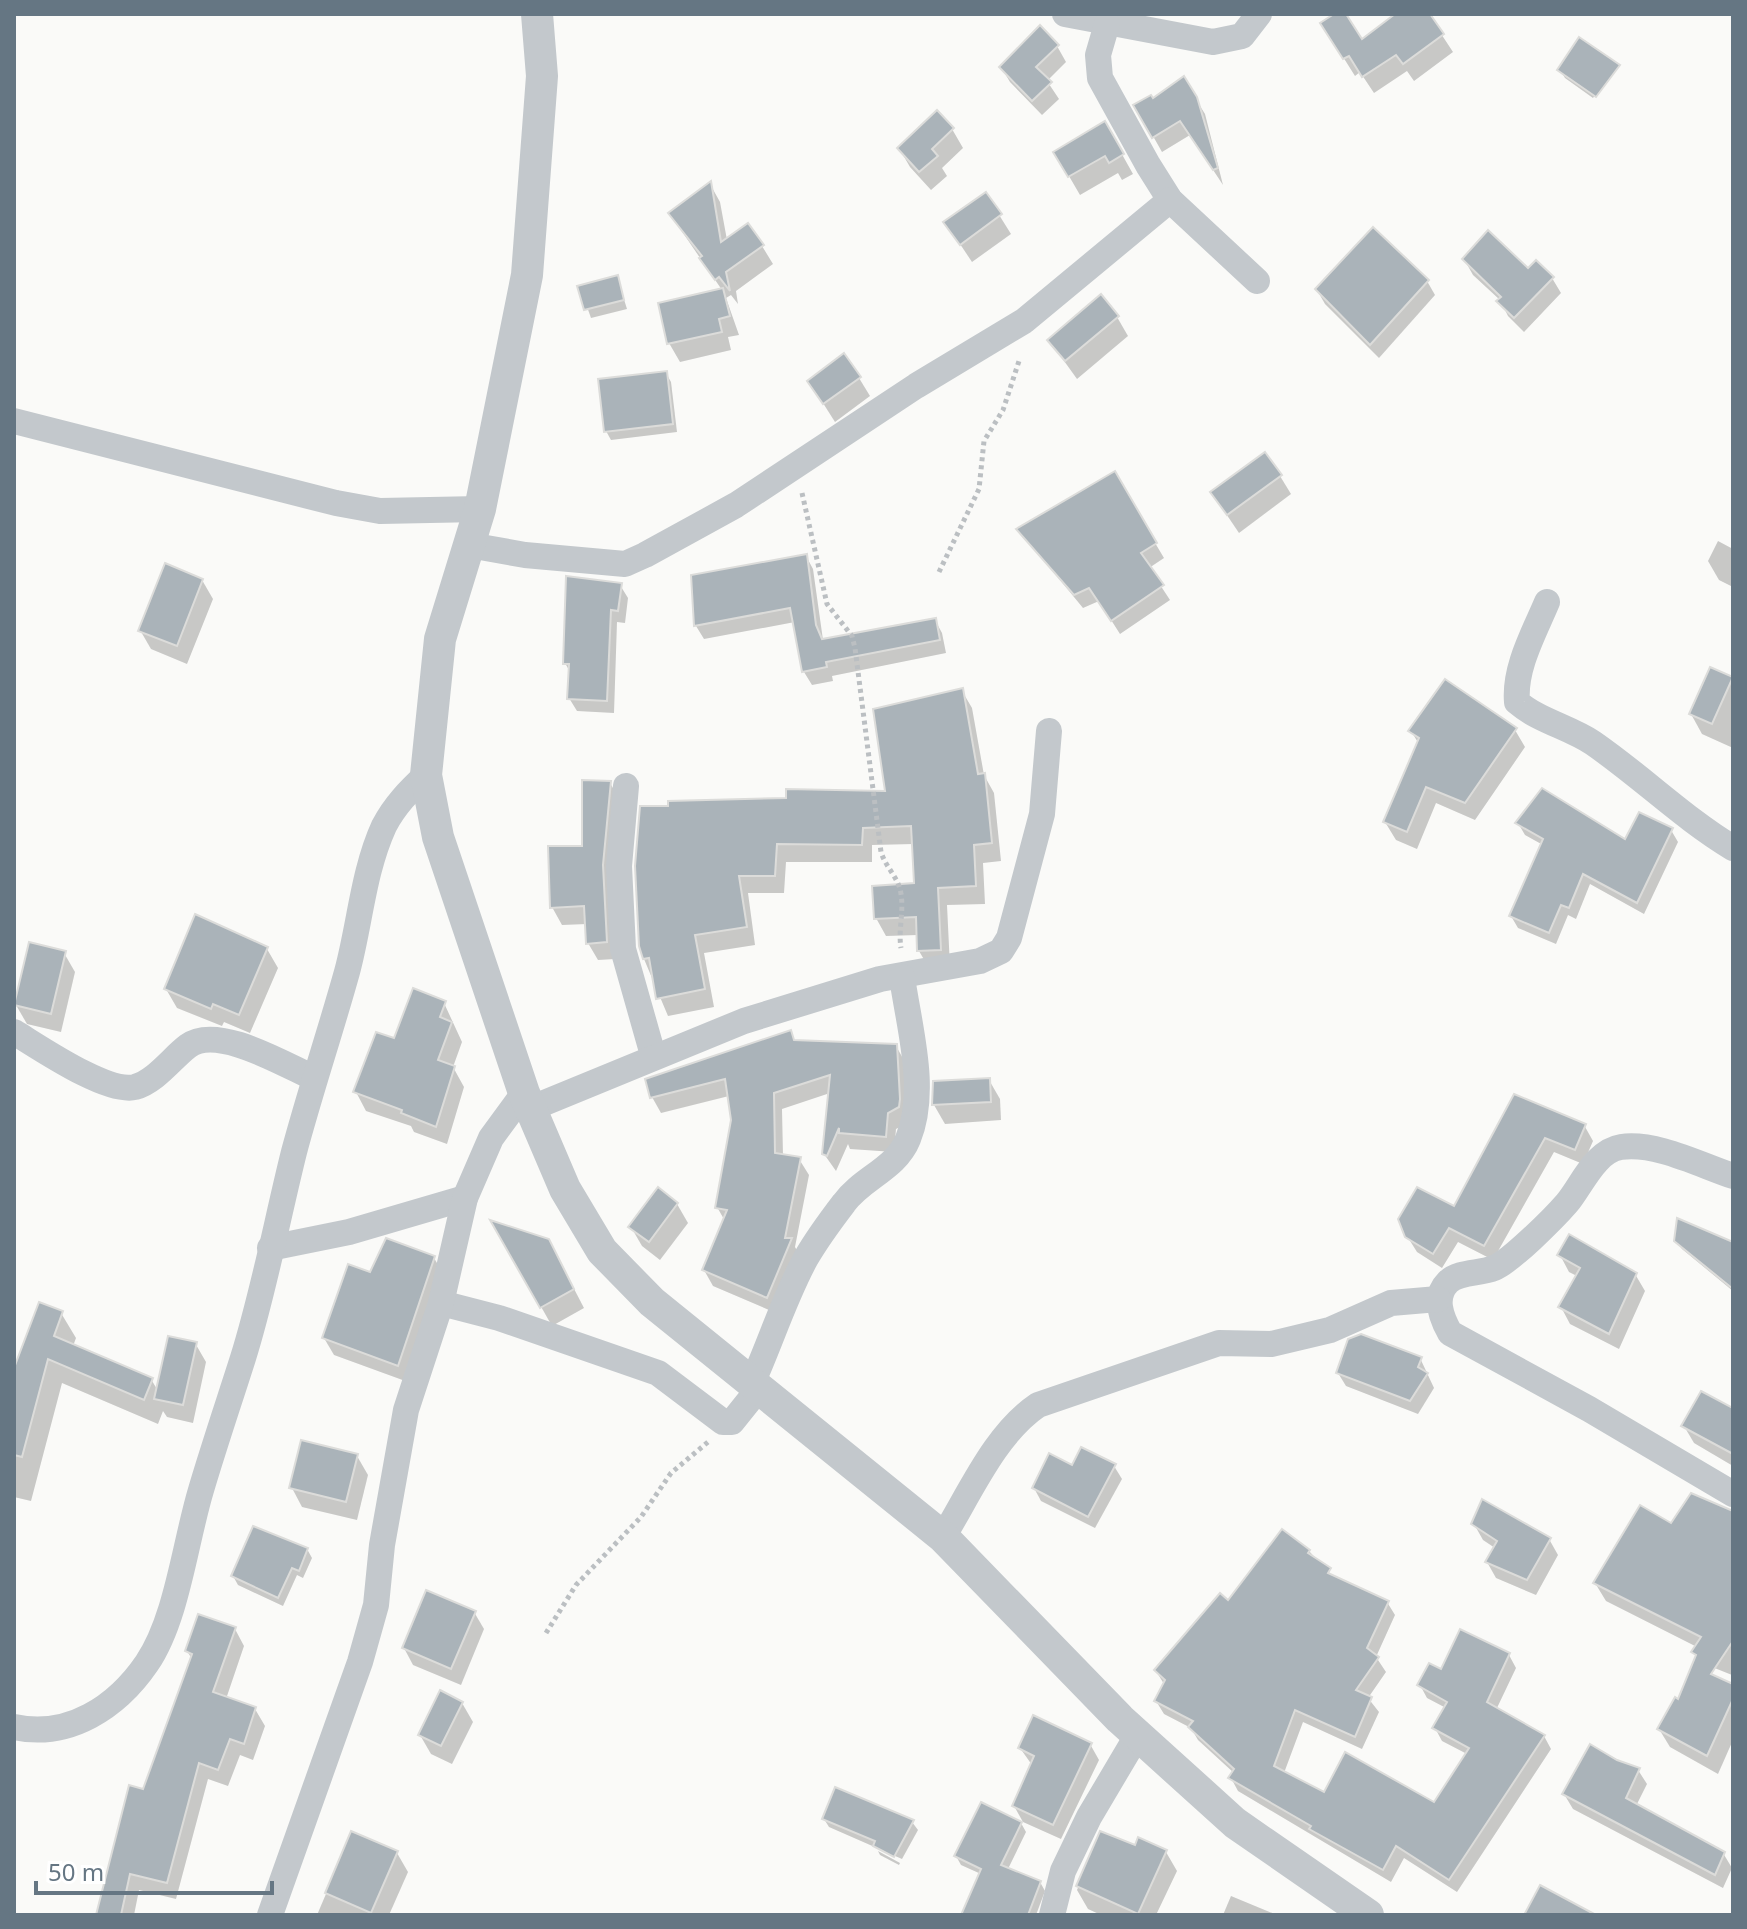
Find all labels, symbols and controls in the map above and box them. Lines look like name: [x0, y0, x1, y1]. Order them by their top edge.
scale bar: [36, 1845, 272, 1895]
text: 50 m: [48, 1855, 104, 1888]

